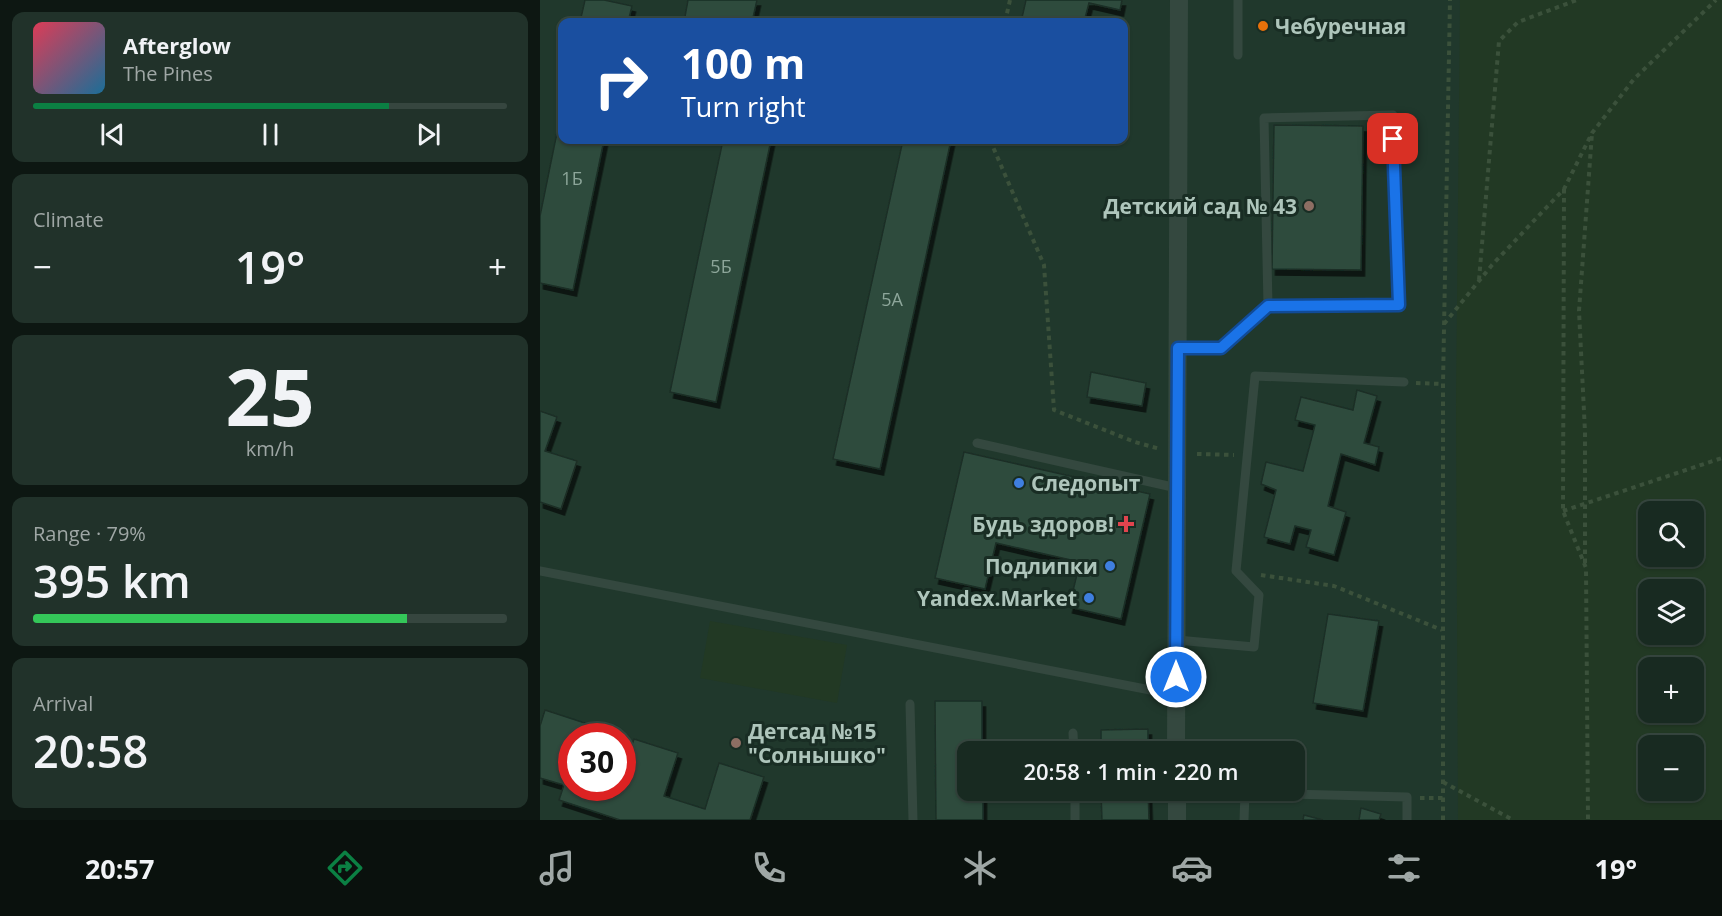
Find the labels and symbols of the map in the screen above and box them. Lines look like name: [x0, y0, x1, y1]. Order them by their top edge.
place label: Чебуречная: [1275, 12, 1406, 40]
marker: Чебуречная: [1256, 19, 1270, 33]
pin: [1367, 113, 1418, 164]
house number: 1Б: [561, 166, 583, 190]
place label: Детский сад № 43: [1103, 192, 1297, 220]
marker: Детский сад № 43: [1302, 199, 1316, 213]
house number: 5Б: [710, 254, 732, 278]
house number: 5А: [881, 287, 903, 311]
place label: Следопыт: [1031, 469, 1141, 497]
marker: Следопыт: [1012, 476, 1026, 490]
place label: Будь здоров!: [972, 510, 1114, 538]
marker: Будь здоров!: [1119, 517, 1133, 531]
place label: Подлипки: [985, 552, 1098, 580]
marker: Подлипки: [1103, 559, 1117, 573]
place label: Yandex.Market: [917, 584, 1077, 612]
marker: Yandex.Market: [1082, 591, 1096, 605]
position arrow: [1144, 645, 1208, 709]
place label: Детсад №15 "Солнышко": [748, 717, 886, 769]
speed limit sign: 30: [558, 723, 636, 801]
marker: Детсад №15 "Солнышко": [729, 736, 743, 750]

